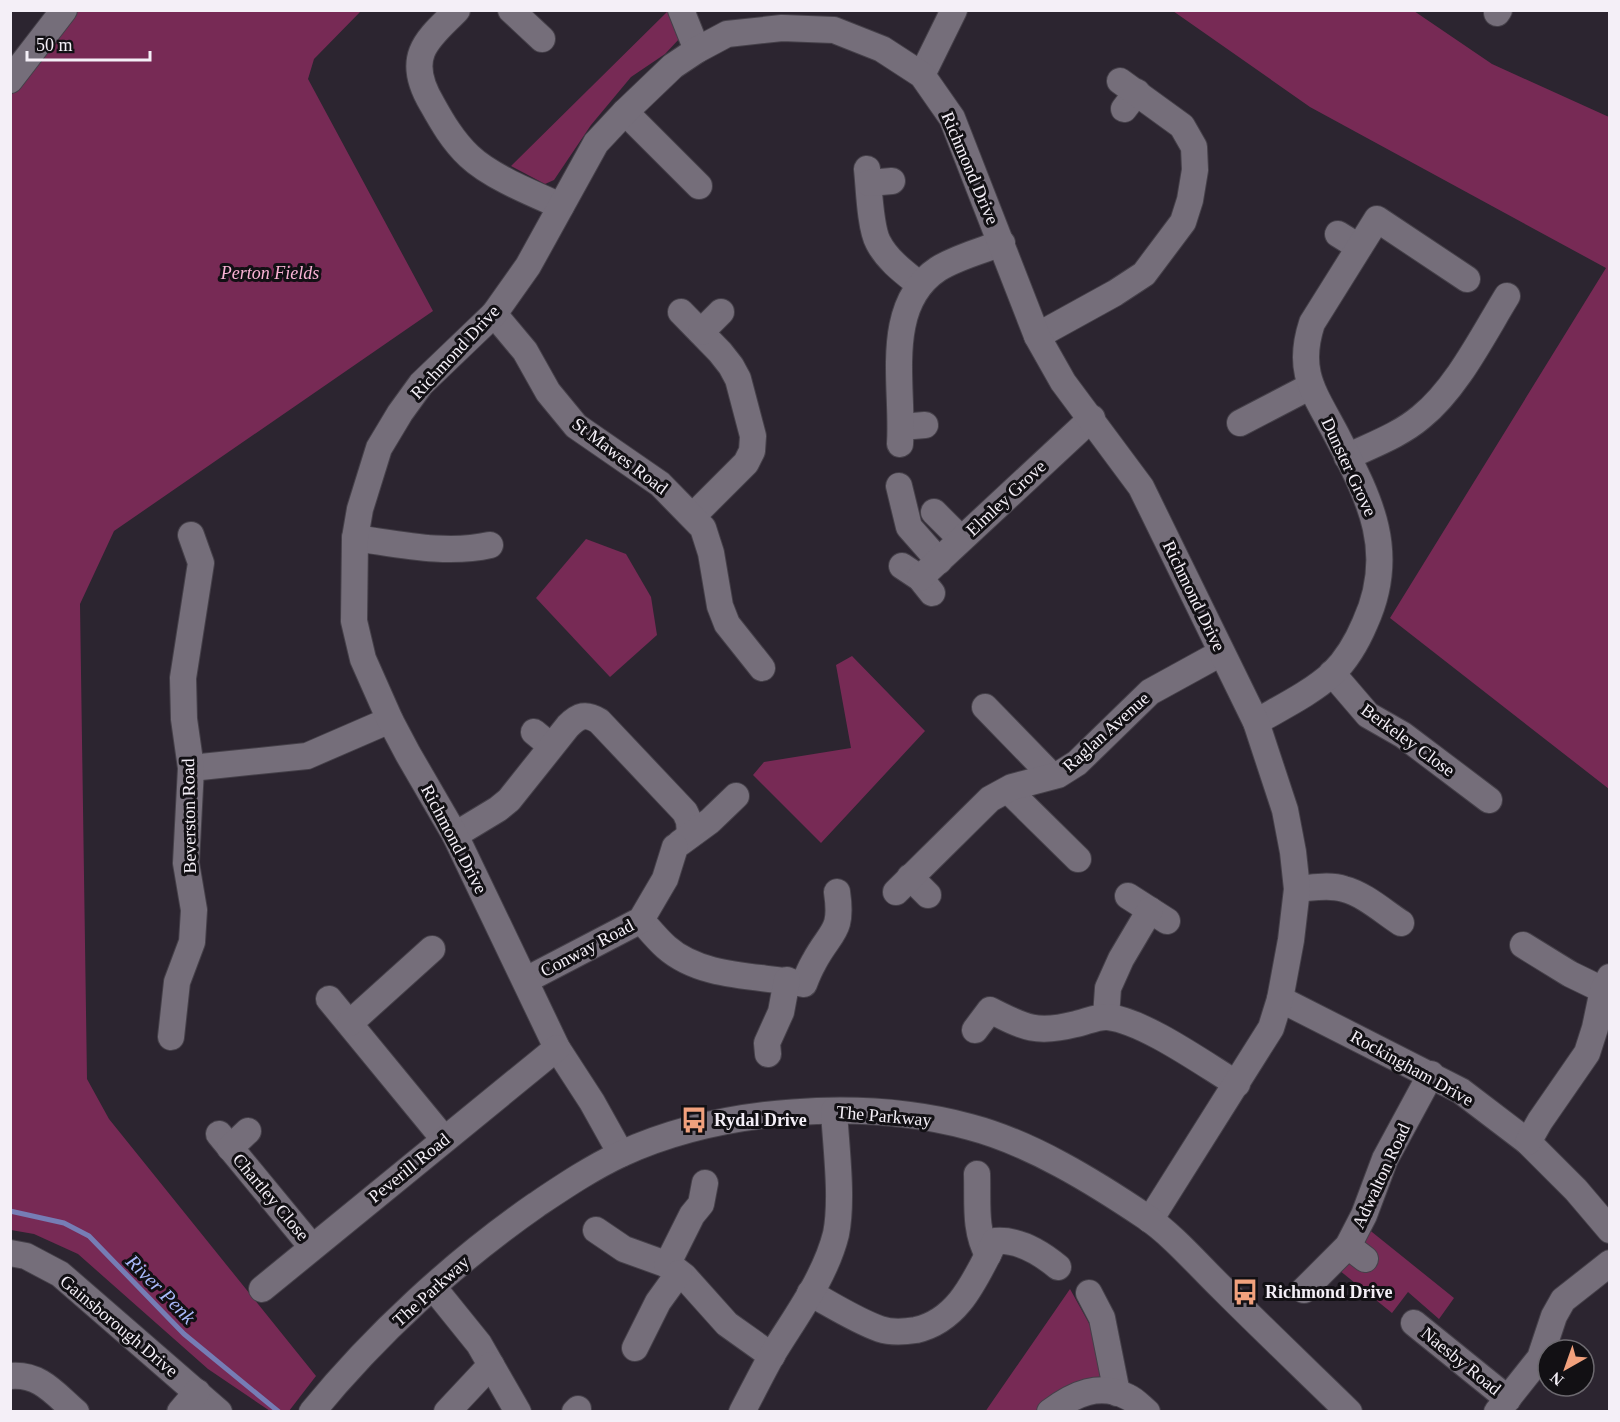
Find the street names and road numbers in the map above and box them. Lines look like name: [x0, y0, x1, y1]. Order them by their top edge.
street label: Richmond Drive: [937, 109, 1003, 227]
street label: Richmond Drive: [407, 301, 503, 403]
street label: St Mawes Road: [568, 414, 672, 498]
street label: Dunster Grove: [1317, 415, 1381, 519]
street label: Elmley Grove: [962, 456, 1050, 540]
street label: Richmond Drive: [1159, 537, 1229, 655]
street label: Raglan Avenue: [1059, 688, 1153, 776]
street label: Berkeley Close: [1357, 699, 1459, 781]
street label: Beverston Road: [178, 758, 200, 874]
street label: Richmond Drive: [417, 781, 491, 897]
street label: Conway Road: [537, 915, 637, 981]
street label: Rockingham Drive: [1347, 1026, 1477, 1110]
street label: The Parkway: [836, 1102, 932, 1130]
street label: Adwalton Road: [1348, 1120, 1414, 1232]
street label: Peverill Road: [364, 1129, 454, 1207]
street label: Chartley Close: [229, 1149, 313, 1245]
street label: The Parkway: [389, 1252, 473, 1330]
street label: Gainsborough Drive: [56, 1271, 182, 1381]
street label: Naesby Road: [1417, 1323, 1505, 1399]

